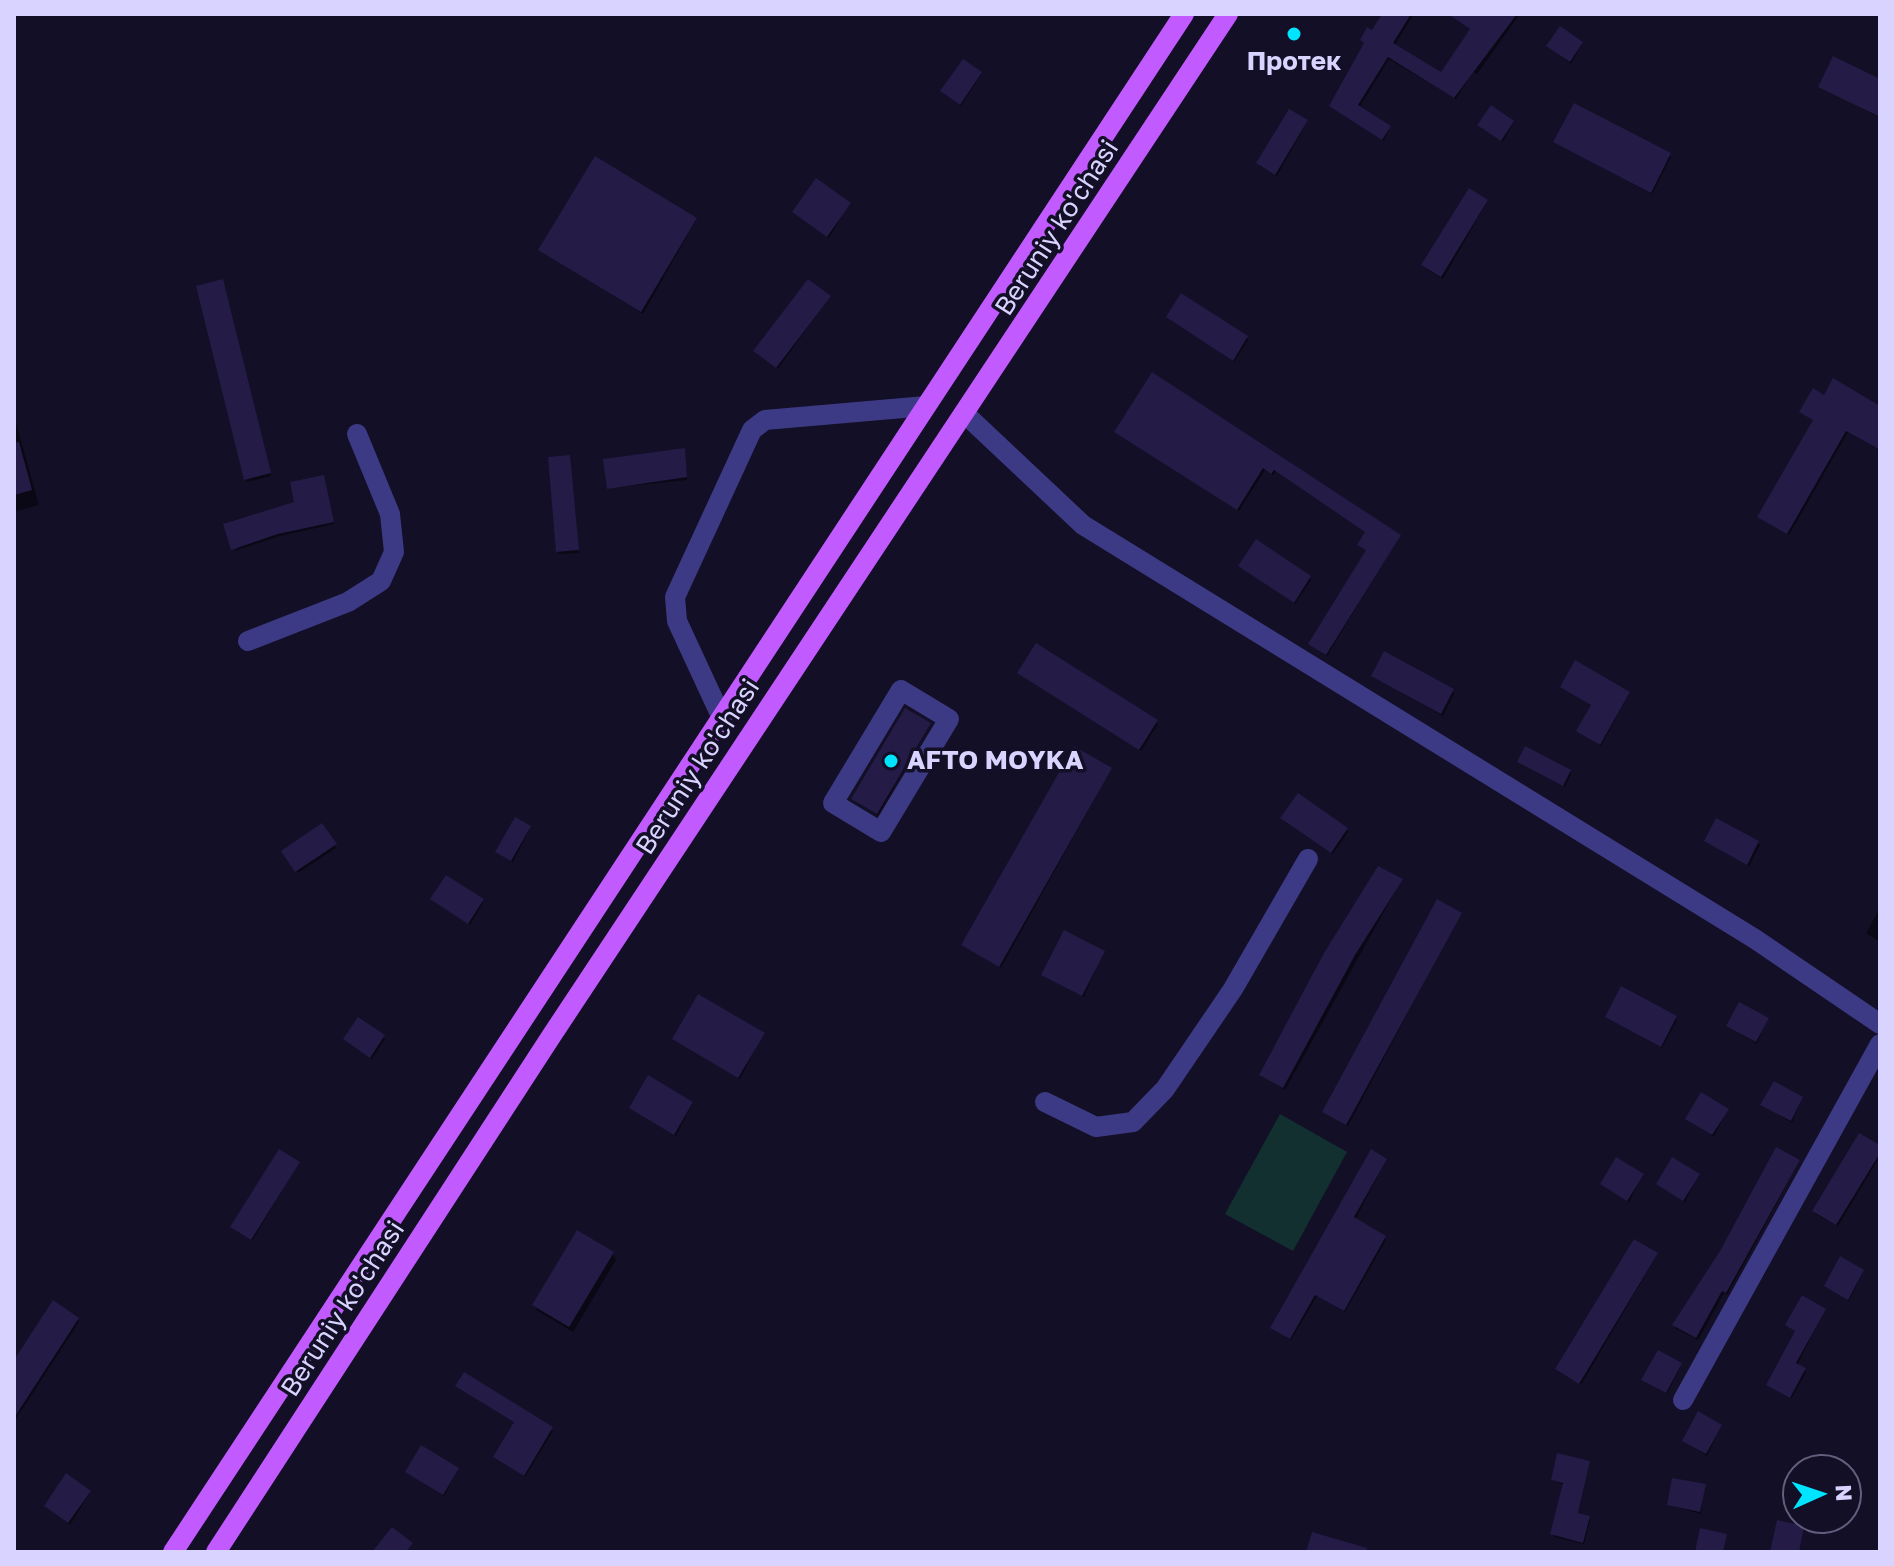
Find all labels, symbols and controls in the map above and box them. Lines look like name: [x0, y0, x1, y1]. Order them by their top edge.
marker: Протек: [1285, 25, 1303, 43]
place label: Протек: [1247, 46, 1341, 78]
street label: Beruniy ko'chasi: [989, 134, 1125, 322]
street label: Beruniy ko'chasi: [630, 673, 766, 861]
place label: AFTO MOYKA: [907, 745, 1083, 777]
marker: AFTO MOYKA: [882, 752, 900, 770]
street label: Beruniy ko'chasi: [275, 1215, 411, 1403]
north arrow: [1782, 1454, 1862, 1534]
text: N: [1831, 1484, 1858, 1502]

